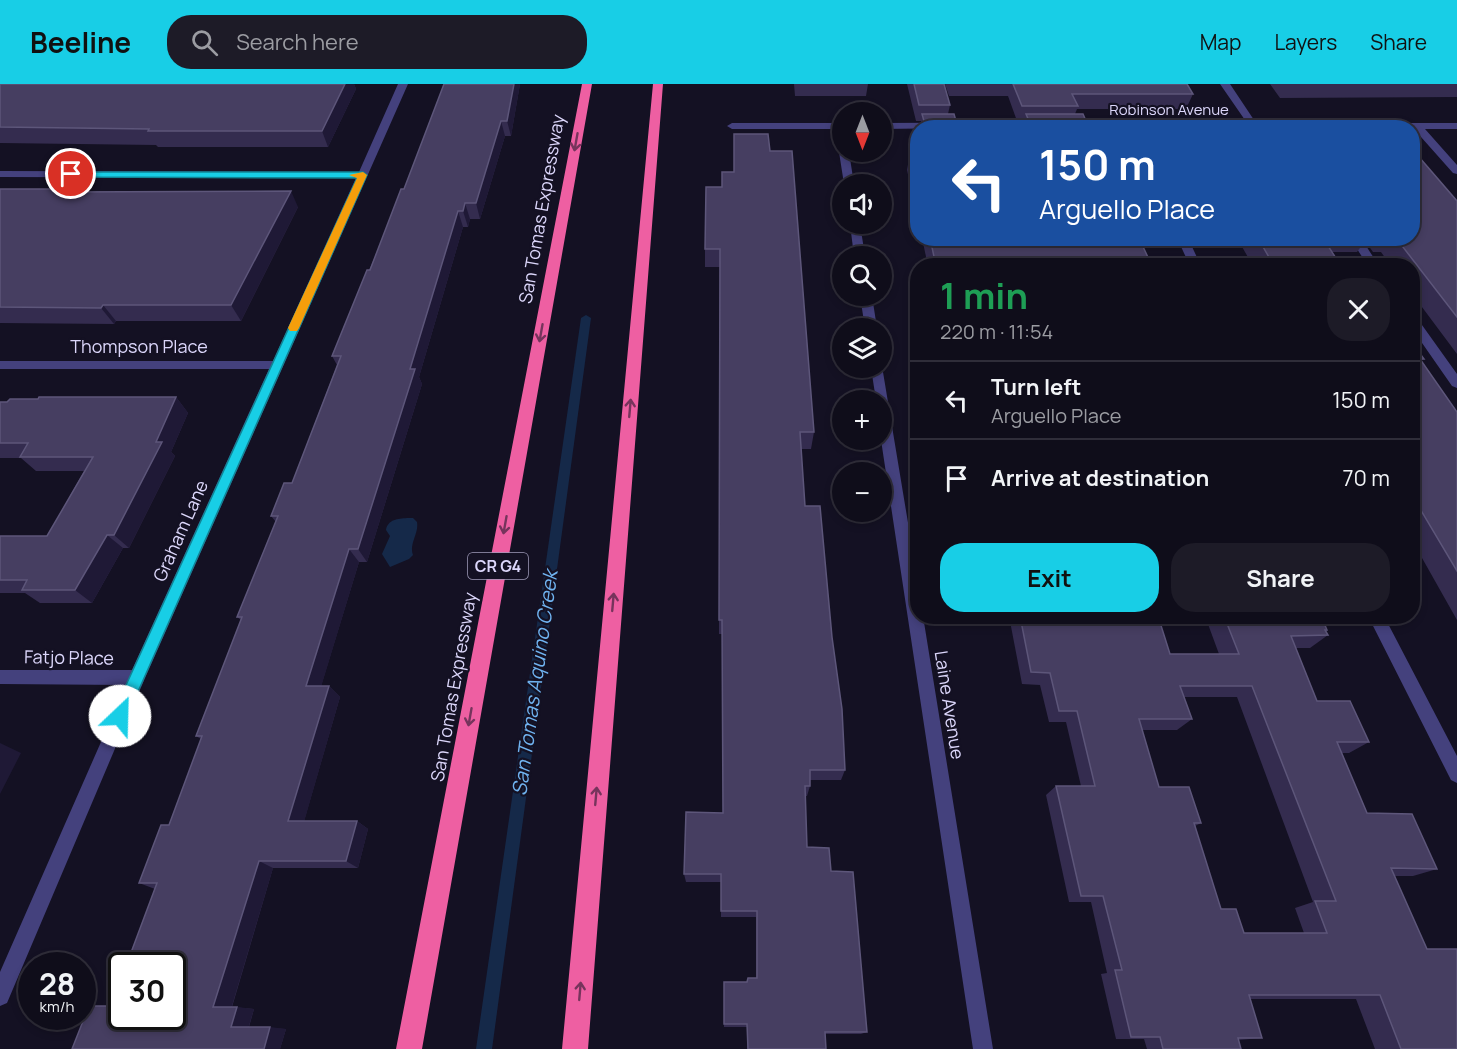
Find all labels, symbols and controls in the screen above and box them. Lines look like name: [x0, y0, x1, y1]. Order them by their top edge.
search box: [167, 15, 587, 69]
text: Beeline: [30, 23, 131, 61]
icon: search: [188, 26, 221, 59]
text: Search here: [236, 27, 359, 57]
text: Map: [1200, 28, 1241, 56]
text: Layers: [1274, 28, 1337, 56]
text: Share: [1370, 28, 1427, 56]
street label: Robinson Avenue: [1109, 99, 1229, 120]
north arrow: [832, 102, 892, 162]
map controls: [832, 102, 892, 522]
street label: San Tomas Expressway: [513, 112, 570, 305]
one-way arrow: [570, 131, 581, 151]
text: 150 m: [1039, 135, 1156, 193]
icon: left: [940, 144, 1018, 222]
pin: [45, 148, 96, 199]
icon: arrive: [54, 157, 87, 190]
button: sound: [832, 174, 892, 234]
text: Arguello Place: [1039, 190, 1215, 227]
button: search: [832, 246, 892, 306]
text: 1 min: [940, 271, 1028, 320]
button: close: [1327, 278, 1390, 341]
button: layers: [832, 318, 892, 378]
text: 220 m · 11:54: [940, 318, 1053, 345]
one-way arrow: [535, 323, 546, 343]
street label: Thompson Place: [70, 334, 208, 358]
text: Turn left: [991, 372, 1081, 402]
icon: left: [940, 384, 973, 417]
text: 150 m: [1332, 385, 1390, 415]
button: +: [832, 390, 892, 450]
one-way arrow: [625, 398, 636, 418]
text: Arguello Place: [991, 402, 1121, 429]
button: −: [832, 462, 892, 522]
icon: arrive: [940, 462, 973, 495]
text: Arrive at destination: [991, 463, 1209, 493]
text: 70 m: [1342, 463, 1390, 493]
street label: Graham Lane: [147, 476, 213, 585]
one-way arrow: [499, 515, 510, 534]
button: Exit: [940, 543, 1159, 612]
button: Share: [1171, 543, 1390, 612]
road number: CR G4: [468, 553, 528, 579]
water label: San Tomas Aquino Creek: [505, 565, 564, 797]
street label: San Tomas Expressway: [425, 590, 482, 783]
one-way arrow: [608, 593, 619, 613]
street label: Fatjo Place: [24, 644, 114, 670]
street label: Laine Avenue: [930, 649, 970, 761]
position arrow: [88, 684, 152, 748]
one-way arrow: [464, 707, 475, 726]
one-way arrow: [591, 787, 602, 807]
speed limit sign: 30: [108, 952, 186, 1030]
text: 28: [39, 963, 75, 1004]
one-way arrow: [575, 981, 586, 1001]
text: km/h: [40, 996, 74, 1017]

